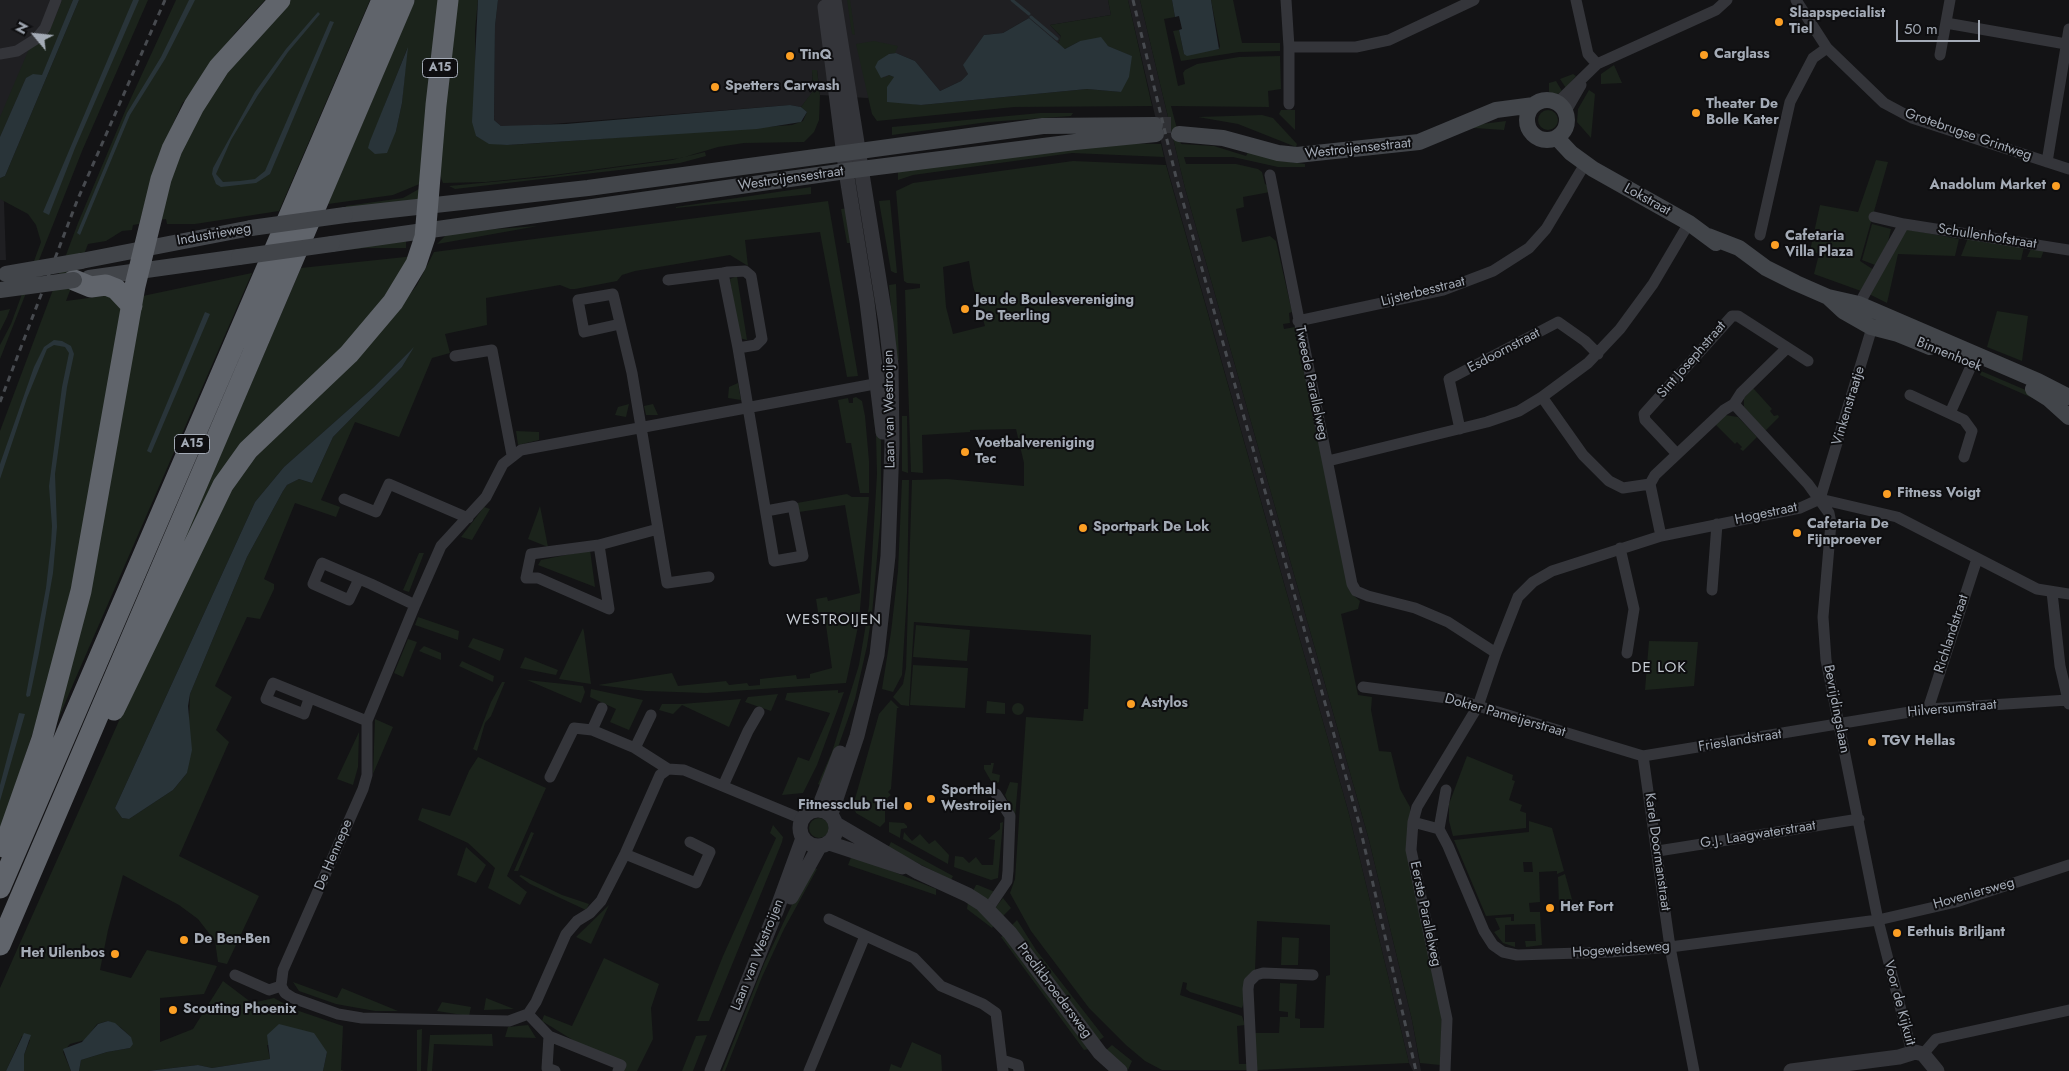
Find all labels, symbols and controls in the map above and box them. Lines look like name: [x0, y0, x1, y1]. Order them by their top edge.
place label: Slaapspecialist Tiel: [1789, 6, 1885, 38]
north arrow: [10, 10, 60, 60]
scale bar: [1899, 10, 1983, 42]
marker: Slaapspecialist Tiel: [1773, 16, 1785, 28]
text: N: [10, 18, 33, 38]
text: 50 m: [1904, 18, 1938, 40]
place label: Carglass: [1714, 47, 1770, 63]
place label: TinQ: [800, 48, 832, 64]
marker: Carglass: [1698, 49, 1710, 61]
marker: TinQ: [784, 50, 796, 62]
road number: A15: [422, 58, 458, 78]
place label: Spetters Carwash: [725, 79, 840, 95]
marker: Spetters Carwash: [709, 81, 721, 93]
place label: Theater De Bolle Kater: [1706, 97, 1779, 130]
street label: Grotebrugse Grintweg: [1902, 105, 2034, 165]
marker: Theater De Bolle Kater: [1690, 107, 1702, 119]
street label: Westroijensestraat: [1304, 135, 1412, 163]
street label: Westroijensestraat: [737, 163, 845, 195]
place label: Anadolum Market: [1930, 178, 2046, 194]
street label: Lokstraat: [1621, 180, 1673, 220]
marker: Anadolum Market: [2050, 180, 2062, 192]
street label: Industrieweg: [176, 220, 252, 250]
street label: Schullenhofstraat: [1936, 221, 2038, 253]
place label: Cafetaria Villa Plaza: [1785, 229, 1853, 262]
marker: Cafetaria Villa Plaza: [1769, 239, 1781, 251]
street label: Lijsterbesstraat: [1379, 273, 1467, 311]
place label: Jeu de Boulesvereniging De Teerling: [975, 293, 1134, 326]
marker: Jeu de Boulesvereniging De Teerling: [959, 303, 971, 315]
street label: Sint Josephstraat: [1654, 318, 1730, 402]
street label: Tweede Parallelweg: [1291, 324, 1331, 442]
street label: Esdoornstraat: [1465, 325, 1543, 377]
street label: Binnenhoek: [1914, 334, 1984, 376]
street label: Laan van Westroijen: [881, 350, 899, 468]
street label: Vinkenstraatje: [1829, 364, 1869, 448]
road number: A15: [174, 434, 210, 454]
place label: Voetbalvereniging Tec: [975, 436, 1095, 468]
marker: Voetbalvereniging Tec: [959, 446, 971, 458]
place label: Fitness Voigt: [1897, 486, 1980, 502]
marker: Fitness Voigt: [1881, 488, 1893, 500]
street label: Hogestraat: [1733, 499, 1799, 529]
place label: Cafetaria De Fijnproever: [1807, 517, 1889, 550]
place label: Sportpark De Lok: [1093, 520, 1209, 536]
marker: Sportpark De Lok: [1077, 522, 1089, 534]
marker: Cafetaria De Fijnproever: [1791, 527, 1803, 539]
street label: Richlandstraat: [1931, 593, 1973, 675]
district label: WESTROIJEN: [785, 611, 883, 629]
district label: DE LOK: [1630, 659, 1688, 677]
street label: Bevrijdingslaan: [1819, 663, 1853, 755]
street label: Dokter Pameijerstraat: [1443, 691, 1567, 741]
place label: Astylos: [1141, 696, 1188, 712]
street label: Hilversumstraat: [1907, 697, 1997, 721]
marker: Astylos: [1125, 698, 1137, 710]
street label: Frieslandstraat: [1697, 726, 1783, 756]
place label: TGV Hellas: [1882, 734, 1955, 750]
marker: TGV Hellas: [1866, 736, 1878, 748]
place label: Sporthal Westroijen: [941, 783, 1011, 816]
street label: Karel Doormanstraat: [1640, 792, 1674, 912]
marker: Sporthal Westroijen: [925, 793, 937, 805]
place label: Fitnessclub Tiel: [798, 798, 898, 814]
marker: Fitnessclub Tiel: [902, 800, 914, 812]
street label: De Hennepe: [312, 817, 356, 893]
street label: G.J. Laagwaterstraat: [1699, 818, 1817, 852]
street label: Eerste Parallelweg: [1406, 860, 1444, 968]
street label: Hoveniersweg: [1931, 874, 2017, 914]
street label: Laan van Westroijen: [728, 897, 788, 1013]
place label: Het Fort: [1560, 900, 1613, 916]
marker: Het Fort: [1544, 902, 1556, 914]
place label: Eethuis Briljant: [1907, 925, 2005, 941]
marker: Eethuis Briljant: [1891, 927, 1903, 939]
place label: De Ben-Ben: [194, 932, 270, 948]
marker: De Ben-Ben: [178, 934, 190, 946]
street label: Hogeweidseweg: [1572, 938, 1670, 962]
street label: Predikbroedersweg: [1013, 940, 1095, 1042]
place label: Het Uilenbos: [21, 946, 105, 962]
marker: Het Uilenbos: [109, 948, 121, 960]
street label: Voor de Kijkuit: [1880, 959, 1918, 1047]
place label: Scouting Phoenix: [183, 1002, 296, 1018]
marker: Scouting Phoenix: [167, 1004, 179, 1016]

